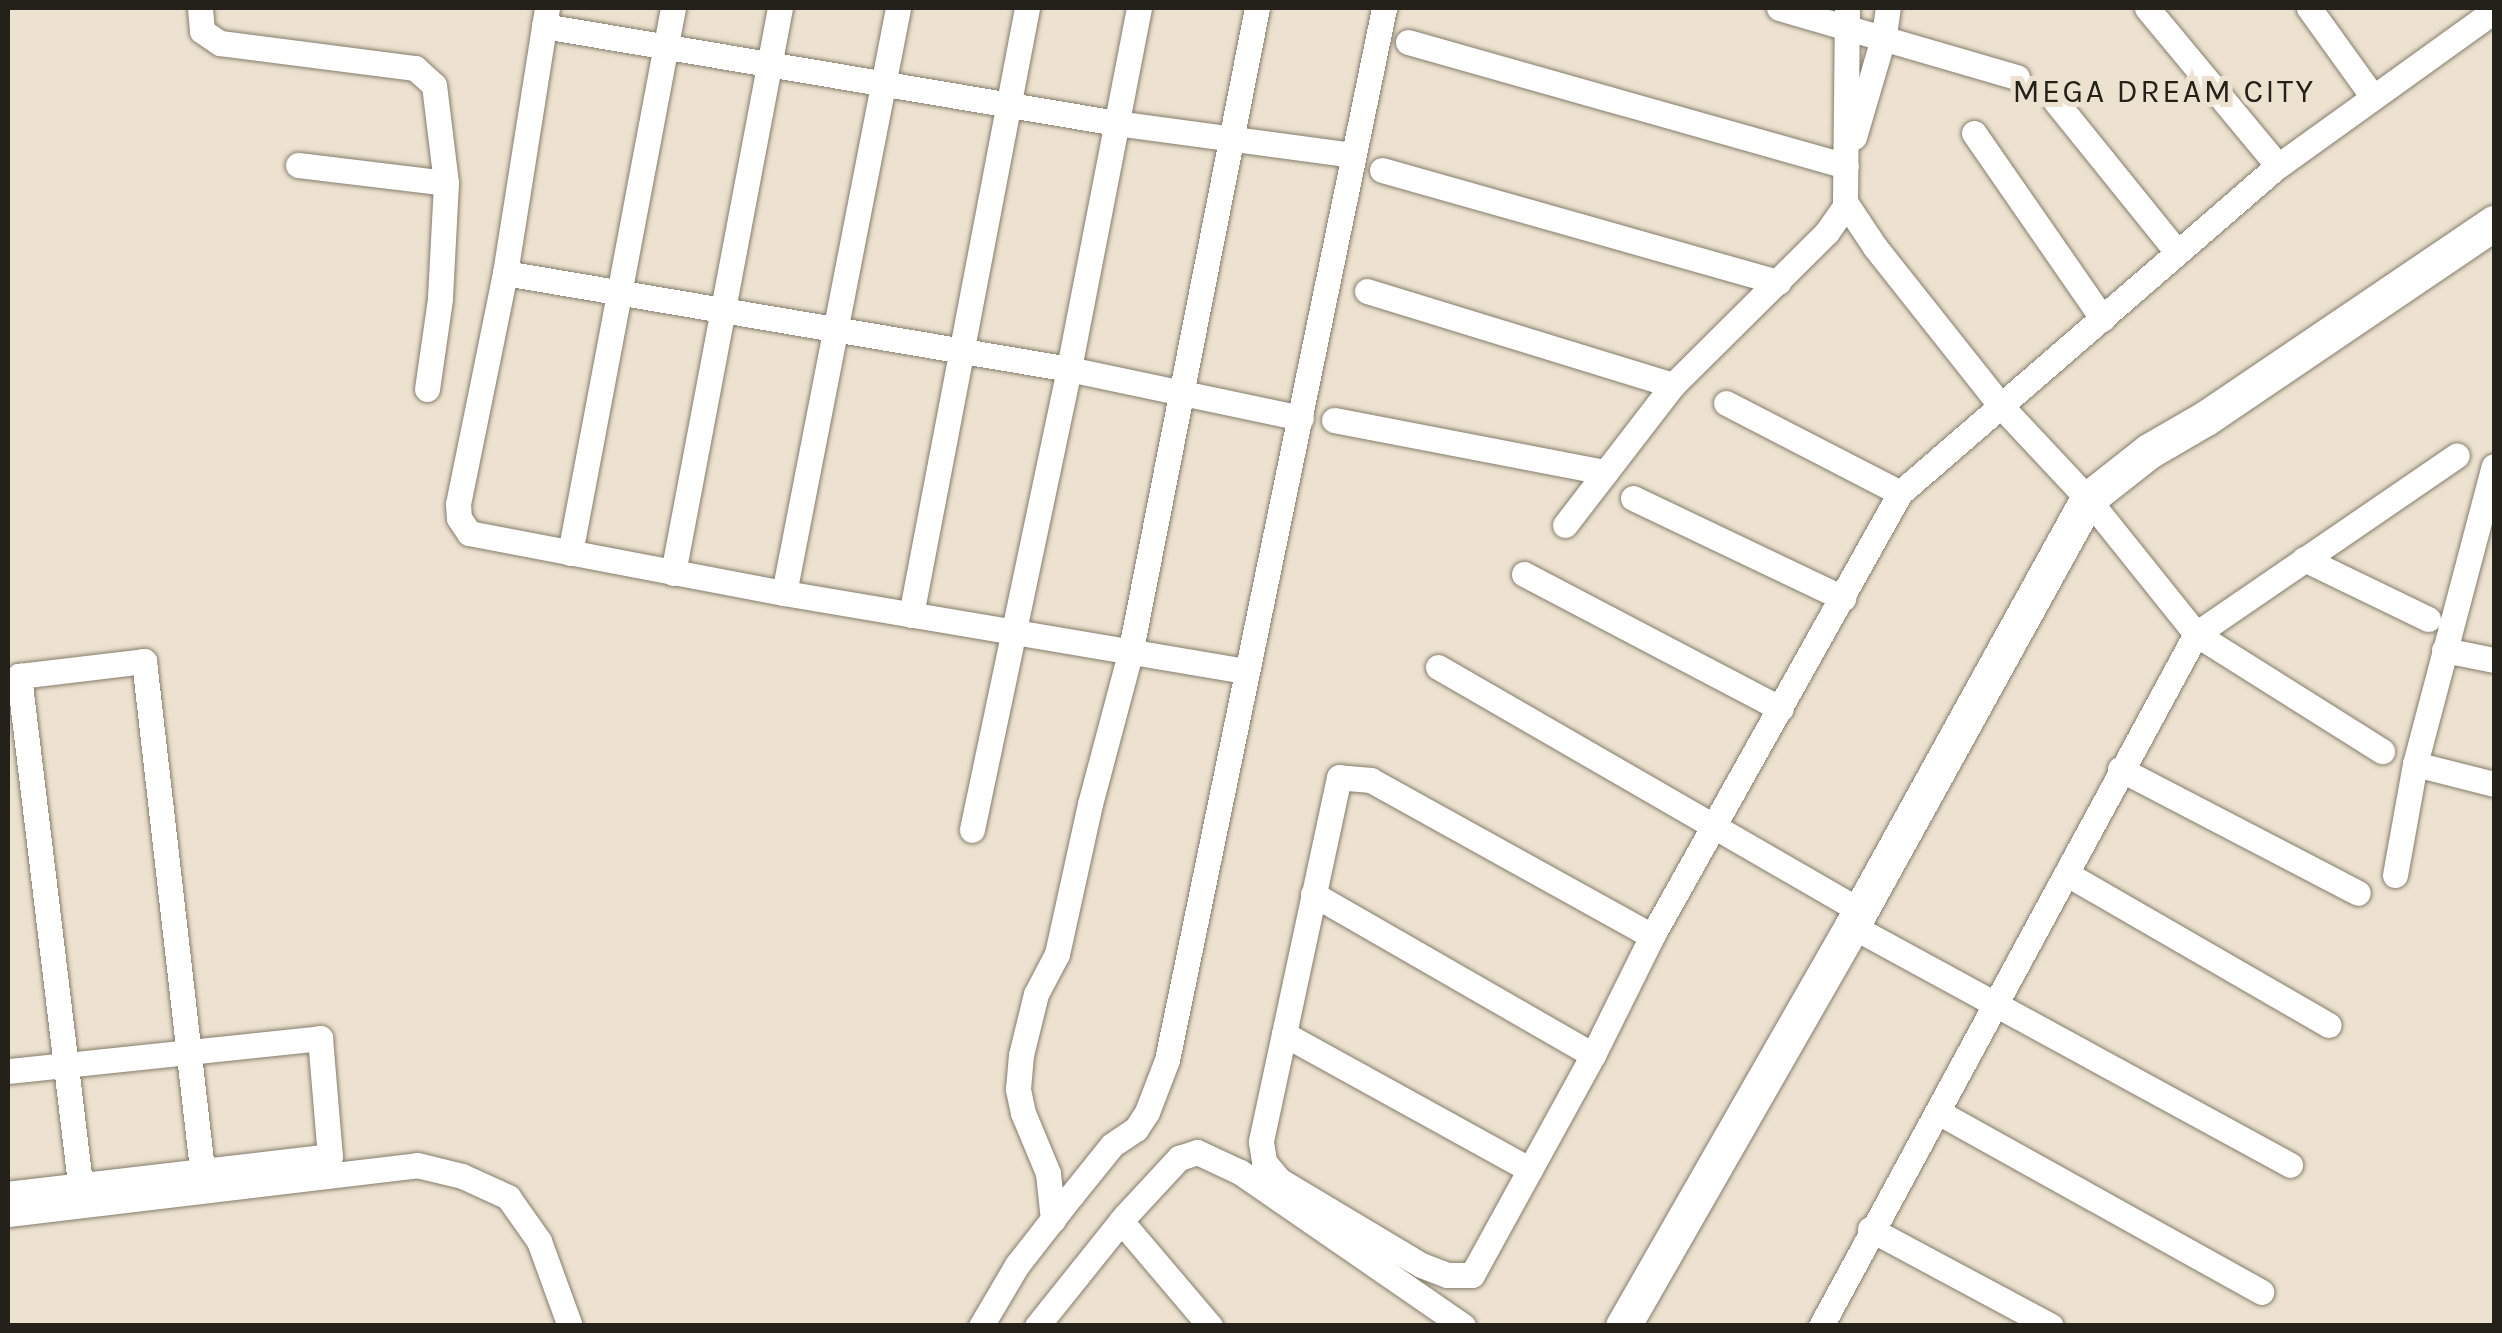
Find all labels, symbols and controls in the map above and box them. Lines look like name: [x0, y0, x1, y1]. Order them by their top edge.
district label: MEGA DREAM CITY: [2012, 73, 2316, 111]

